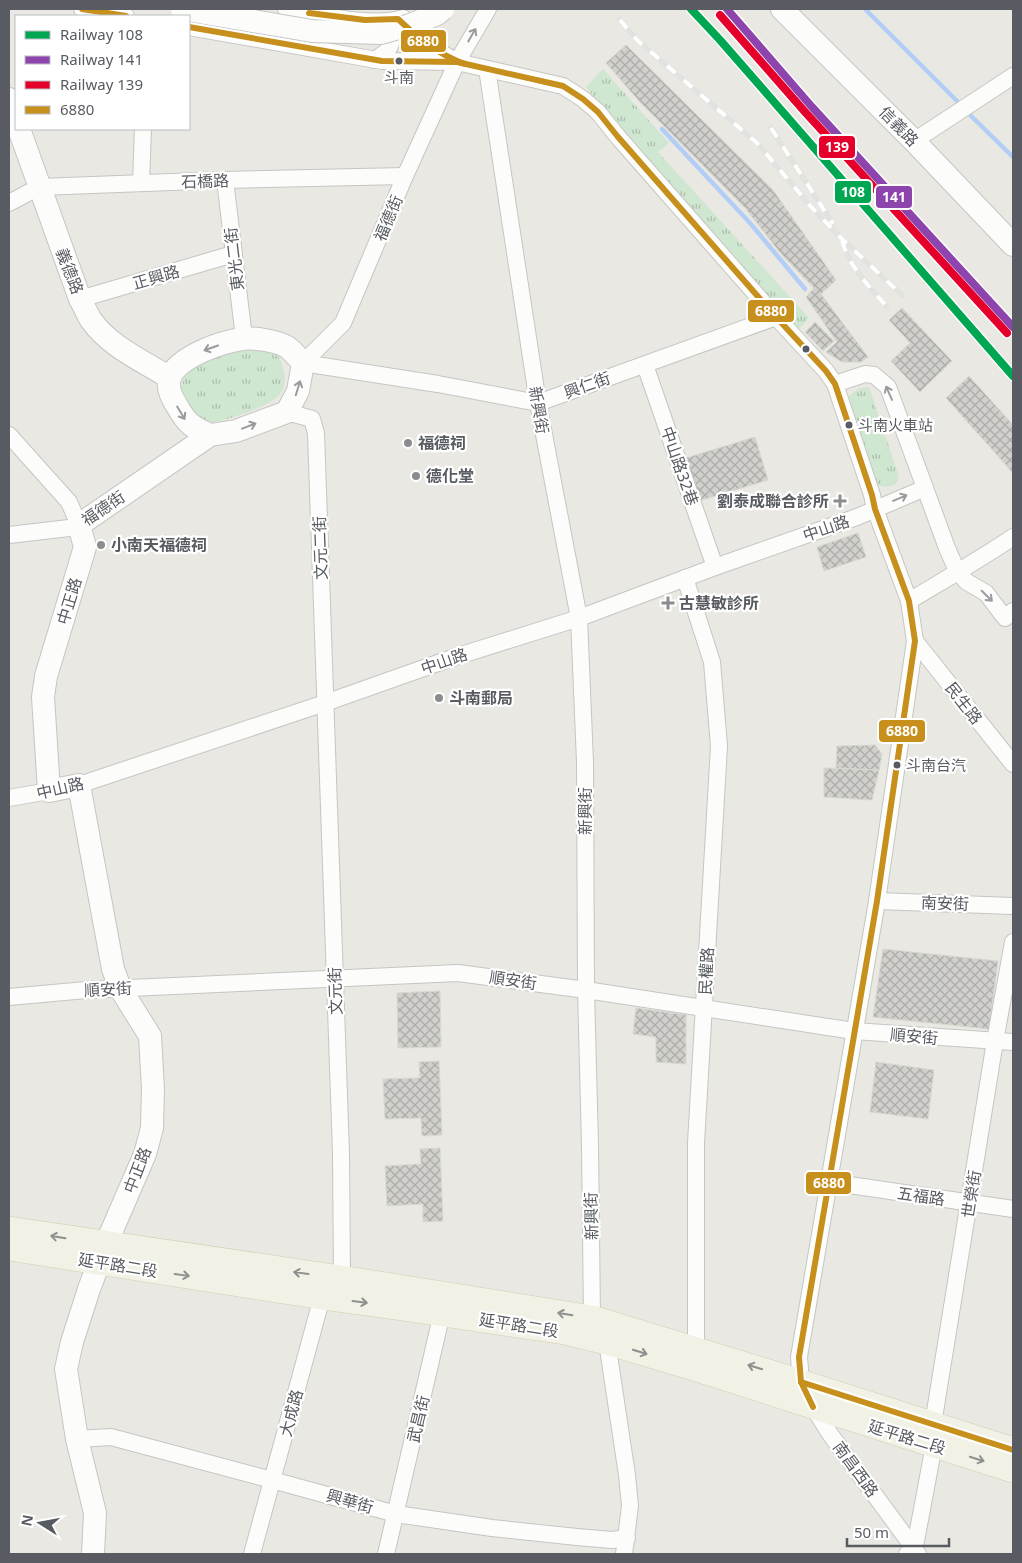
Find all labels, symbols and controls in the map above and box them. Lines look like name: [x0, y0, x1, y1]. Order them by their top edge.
legend: [15, 15, 190, 130]
text: Railway 108: [60, 24, 143, 44]
line badge: 6880: [400, 29, 447, 53]
one-way arrow: [468, 29, 478, 43]
text: 6880: [407, 31, 439, 50]
text: Railway 141: [60, 49, 143, 69]
marker: 斗南: [394, 56, 404, 66]
place label: 斗南: [384, 67, 414, 87]
text: Railway 139: [60, 74, 143, 94]
text: 6880: [60, 99, 94, 119]
street label: 信義路: [874, 101, 924, 151]
line badge: 139: [818, 135, 856, 159]
text: 139: [825, 137, 849, 156]
street label: 石橋路: [181, 169, 229, 193]
line badge: 108: [834, 180, 872, 204]
text: 108: [841, 182, 865, 201]
line badge: 141: [875, 185, 913, 209]
text: 141: [882, 187, 906, 206]
street label: 福德街: [368, 192, 408, 244]
street label: 東光二街: [219, 226, 249, 292]
street label: 義德路: [51, 245, 89, 297]
street label: 正興路: [130, 260, 182, 294]
line badge: 6880: [747, 299, 795, 323]
text: 6880: [755, 301, 787, 320]
one-way arrow: [203, 343, 219, 353]
unlabelled marker: [801, 344, 811, 354]
street label: 興仁街: [561, 366, 613, 404]
one-way arrow: [293, 380, 303, 396]
street label: 新興街: [524, 384, 554, 436]
one-way arrow: [884, 386, 894, 401]
one-way arrow: [176, 405, 186, 419]
place label: 斗南火車站: [858, 415, 933, 435]
marker: 斗南火車站: [844, 420, 854, 430]
one-way arrow: [241, 421, 256, 430]
street label: 中山路32巷: [656, 424, 704, 508]
place label: 福德祠: [418, 432, 466, 454]
marker: 福德祠: [402, 437, 414, 449]
place label: 德化堂: [426, 465, 474, 487]
marker: 德化堂: [410, 470, 422, 482]
street label: 福德街: [77, 485, 129, 531]
place label: 劉泰成聯合診所: [717, 490, 829, 512]
one-way arrow: [892, 493, 907, 503]
marker: 劉泰成聯合診所: [833, 494, 847, 508]
street label: 中山路: [800, 510, 852, 546]
street label: 文元二街: [308, 516, 332, 580]
place label: 小南天福德祠: [111, 534, 207, 556]
marker: 小南天福德祠: [95, 539, 107, 551]
street label: 中正路: [51, 575, 87, 627]
one-way arrow: [981, 590, 993, 602]
place label: 古慧敏診所: [679, 592, 759, 614]
marker: 古慧敏診所: [661, 596, 675, 610]
street label: 中山路: [418, 643, 470, 679]
street label: 民生路: [941, 677, 987, 729]
place label: 斗南郵局: [449, 687, 513, 709]
marker: 斗南郵局: [433, 692, 445, 704]
line badge: 6880: [878, 719, 926, 743]
text: 6880: [886, 721, 918, 740]
place label: 斗南台汽: [906, 755, 966, 775]
marker: 斗南台汽: [892, 760, 902, 770]
street label: 中山路: [34, 772, 86, 804]
street label: 新興街: [574, 787, 596, 835]
street label: 南安街: [921, 891, 969, 915]
street label: 民權路: [694, 946, 718, 996]
street label: 順安街: [488, 966, 538, 994]
street label: 文元街: [323, 967, 347, 1015]
street label: 順安街: [83, 977, 133, 1001]
street label: 順安街: [889, 1023, 939, 1049]
street label: 中正路: [118, 1144, 156, 1196]
street label: 世榮街: [956, 1169, 986, 1219]
line badge: 6880: [805, 1171, 852, 1195]
text: 6880: [813, 1173, 845, 1192]
street label: 五福路: [896, 1182, 946, 1210]
street label: 新興街: [580, 1192, 602, 1240]
one-way arrow: [50, 1232, 66, 1242]
street label: 延平路二段: [77, 1248, 159, 1282]
one-way arrow: [293, 1268, 309, 1278]
one-way arrow: [174, 1270, 190, 1280]
one-way arrow: [352, 1297, 368, 1307]
street label: 延平路二段: [478, 1308, 560, 1342]
one-way arrow: [557, 1308, 573, 1318]
one-way arrow: [632, 1347, 648, 1357]
one-way arrow: [747, 1362, 763, 1372]
street label: 大成路: [274, 1387, 308, 1439]
street label: 武昌街: [402, 1393, 434, 1445]
street label: 延平路二段: [866, 1415, 948, 1459]
street label: 南昌西路: [828, 1437, 884, 1501]
one-way arrow: [968, 1454, 984, 1464]
street label: 興華街: [324, 1484, 376, 1518]
north arrow: [15, 1498, 65, 1548]
text: N: [16, 1513, 37, 1528]
scale bar: [847, 1516, 950, 1548]
text: 50 m: [854, 1522, 889, 1542]

